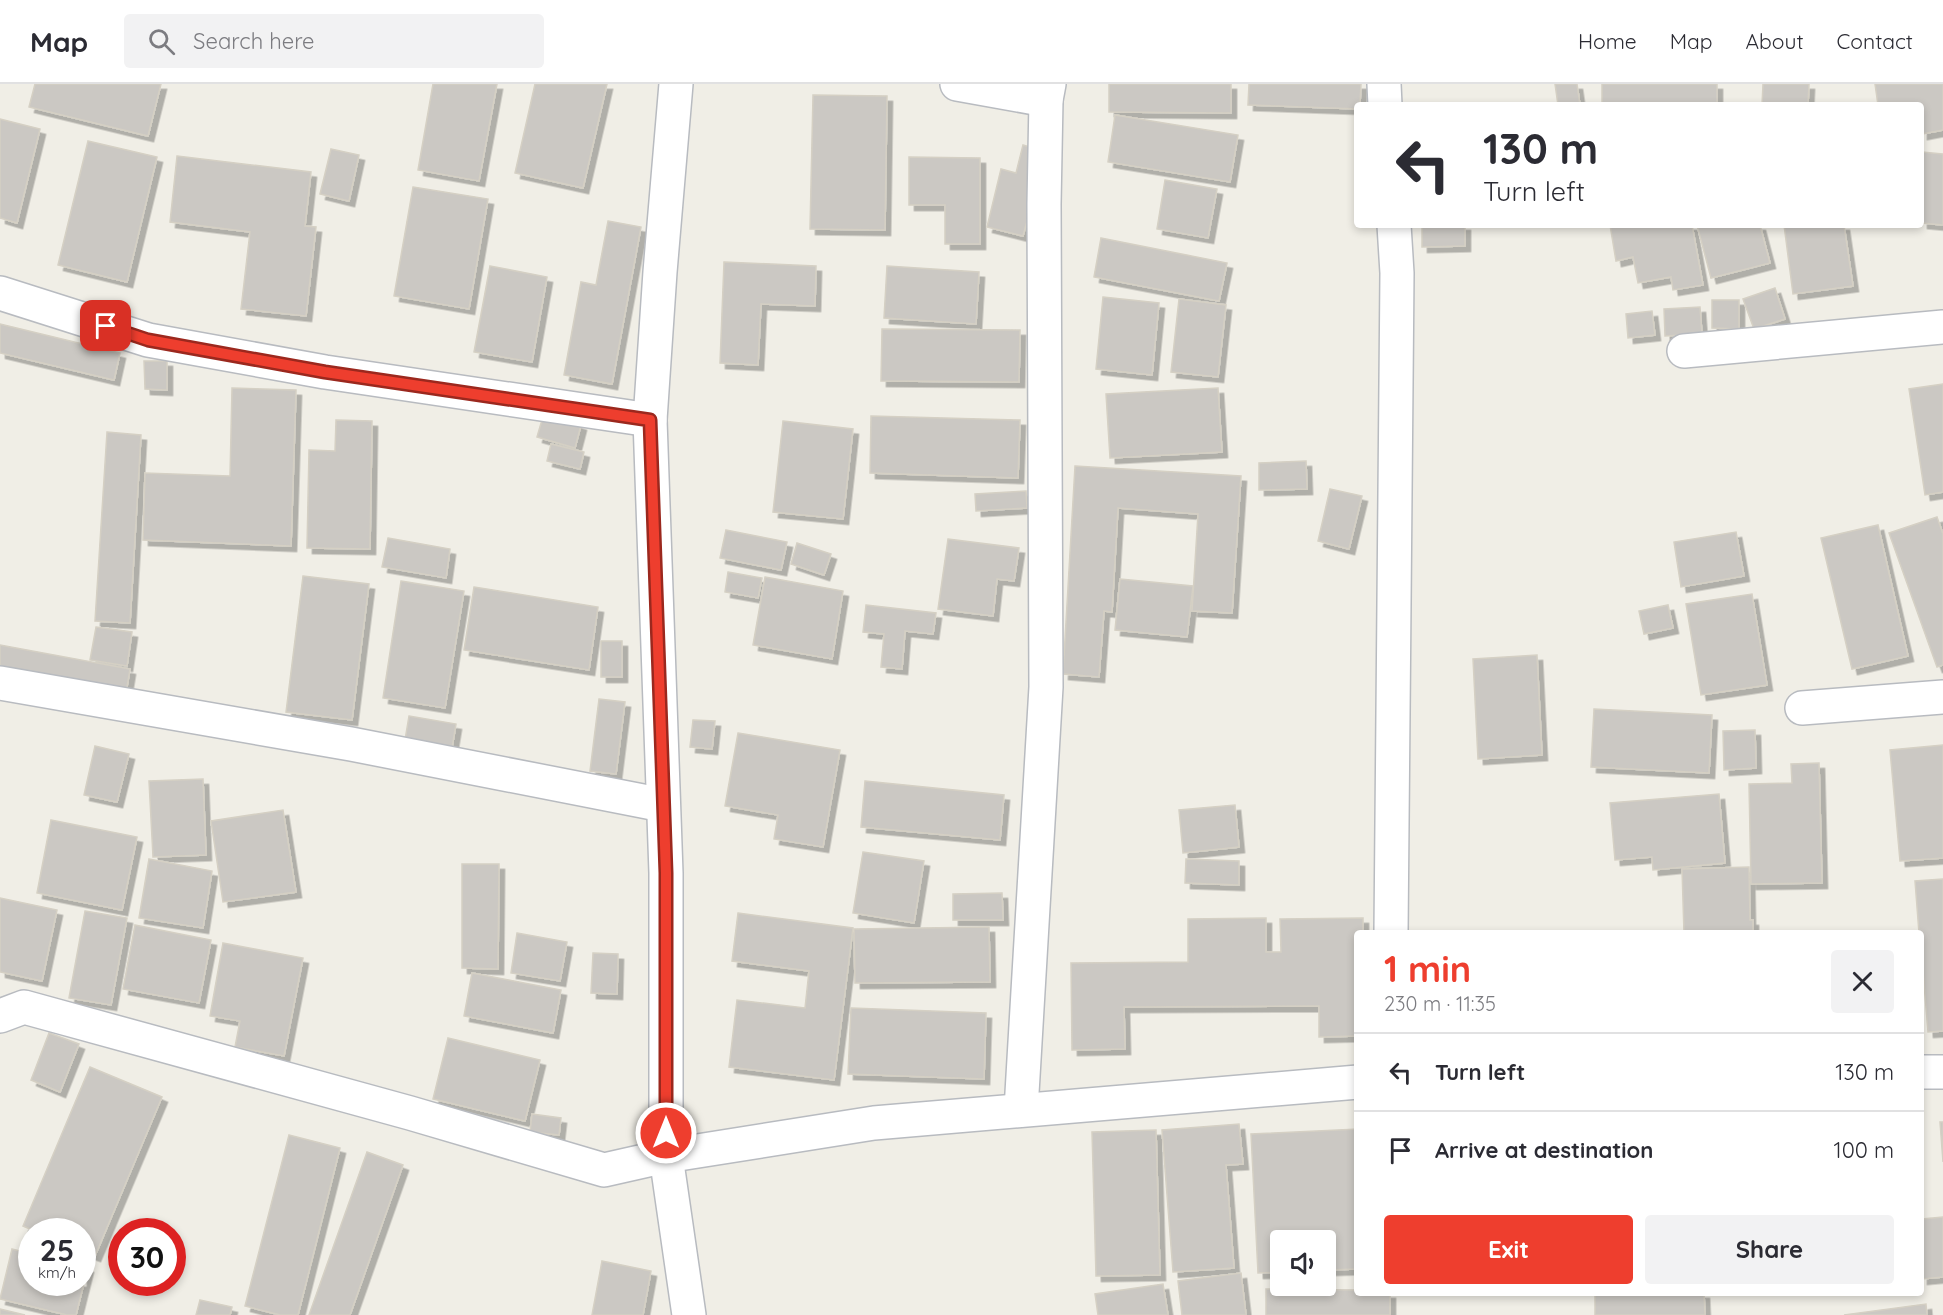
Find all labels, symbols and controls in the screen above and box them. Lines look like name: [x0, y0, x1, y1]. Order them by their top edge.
search box: [124, 14, 544, 68]
text: Map: [30, 24, 88, 59]
icon: search: [145, 25, 178, 58]
text: Search here: [193, 27, 315, 55]
text: Home: [1578, 28, 1637, 54]
text: Map: [1670, 28, 1713, 54]
text: About: [1746, 28, 1804, 54]
text: Contact: [1837, 28, 1913, 54]
text: 130 m: [1483, 122, 1598, 175]
icon: left: [1384, 126, 1462, 204]
text: Turn left: [1483, 174, 1585, 208]
pin: [80, 300, 131, 351]
icon: arrive: [89, 309, 122, 342]
text: 1 min: [1384, 946, 1471, 991]
button: close: [1831, 950, 1894, 1013]
text: 230 m · 11:35: [1384, 991, 1496, 1016]
icon: left: [1384, 1056, 1417, 1089]
text: Turn left: [1435, 1058, 1525, 1086]
text: 130 m: [1835, 1058, 1894, 1086]
position arrow: [634, 1101, 698, 1165]
icon: arrive: [1384, 1134, 1417, 1167]
text: Arrive at destination: [1435, 1136, 1653, 1164]
text: 100 m: [1834, 1136, 1894, 1164]
button: Exit: [1384, 1215, 1633, 1284]
button: Share: [1645, 1215, 1894, 1284]
speed limit sign: 30: [108, 1218, 186, 1296]
map controls: [1270, 1230, 1336, 1296]
button: sound: [1270, 1230, 1336, 1296]
text: 25: [40, 1231, 74, 1269]
text: km/h: [38, 1263, 76, 1282]

